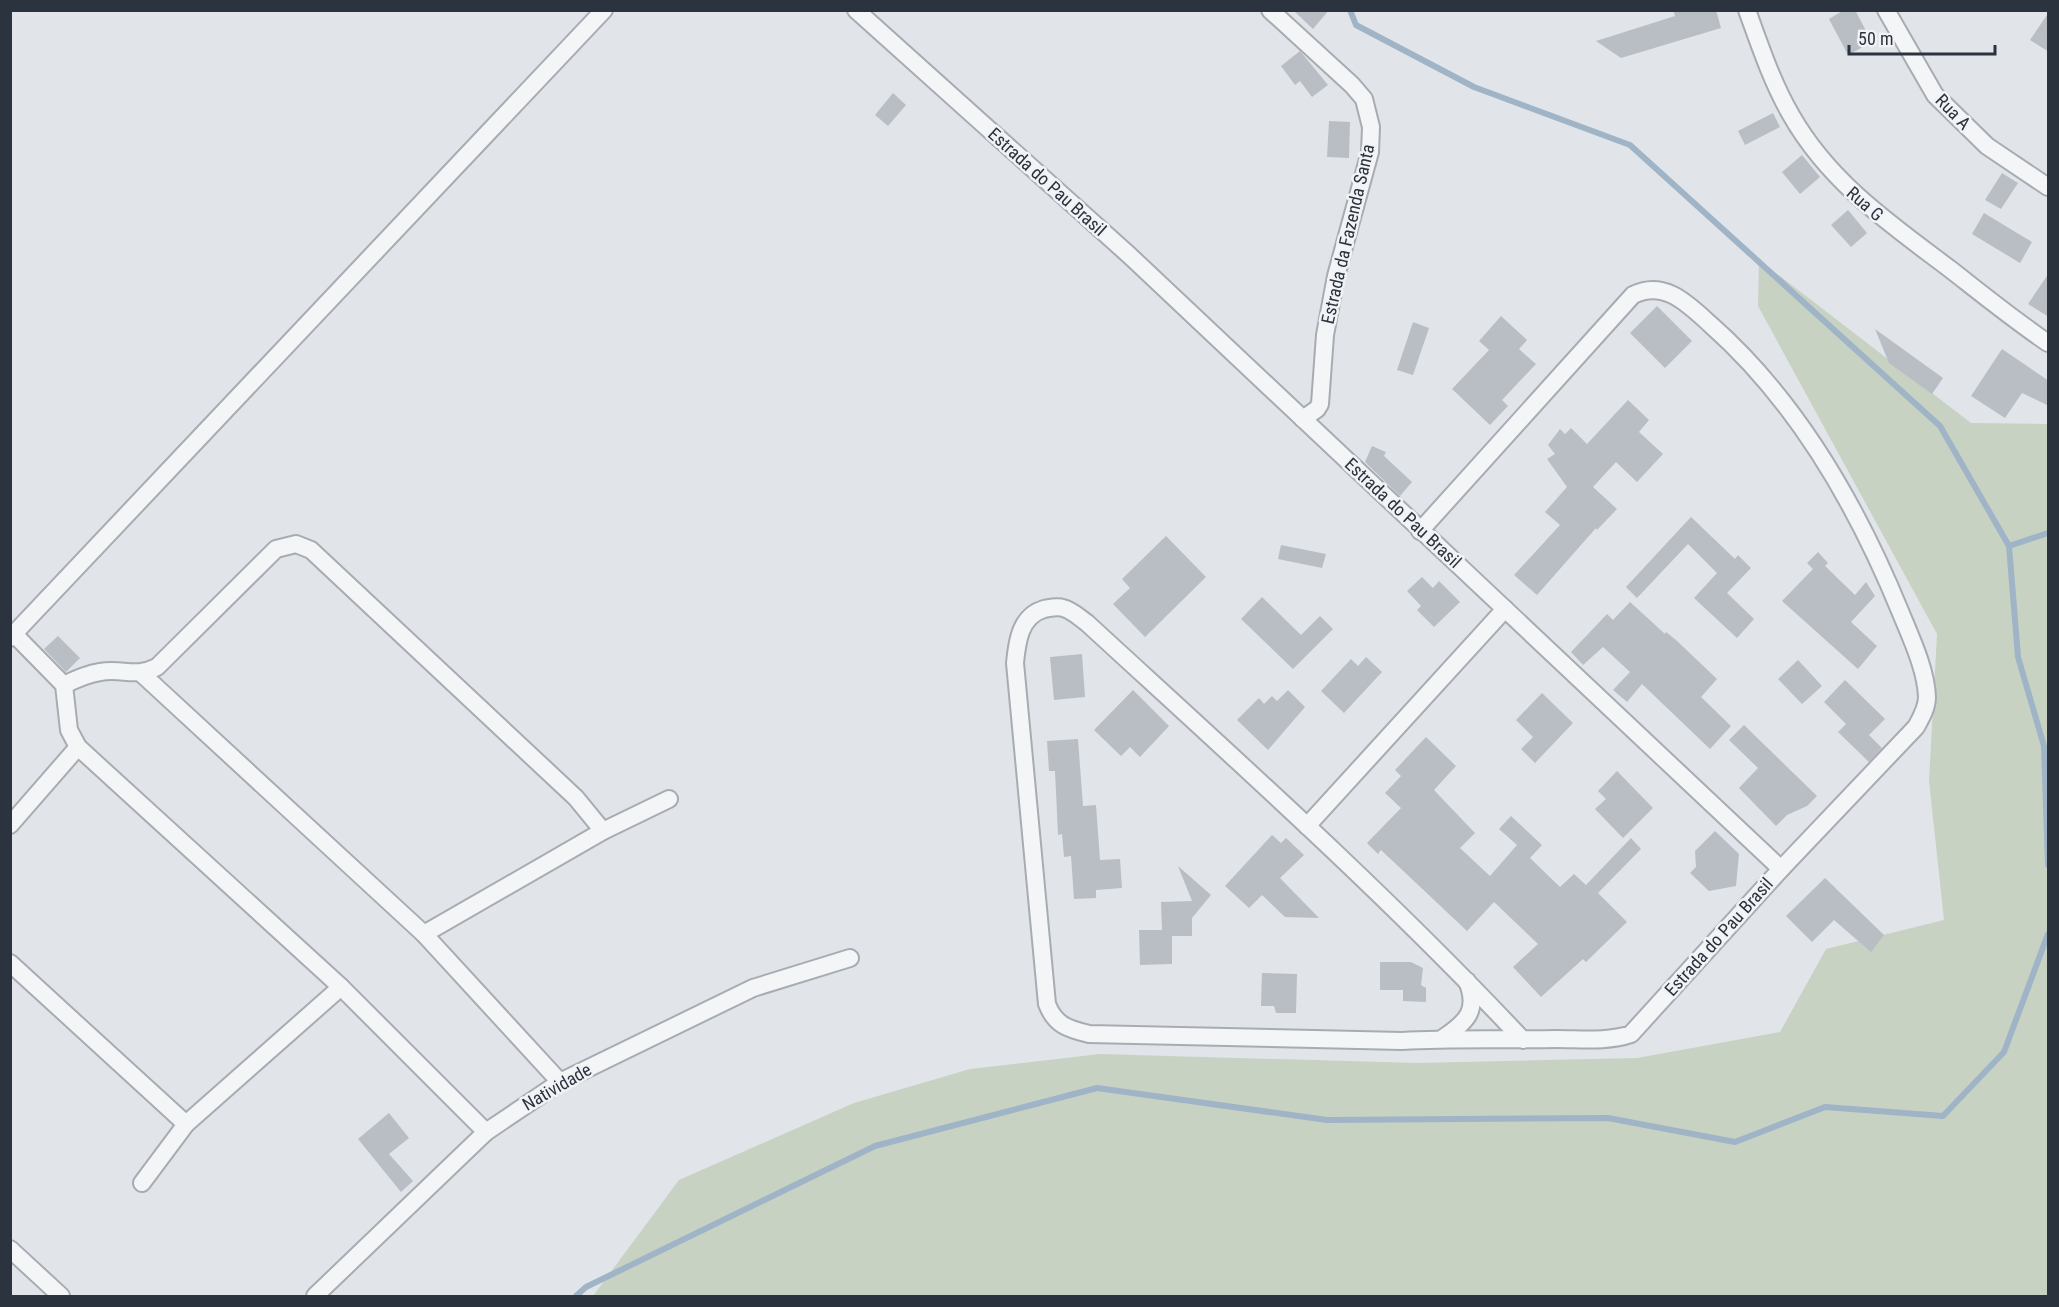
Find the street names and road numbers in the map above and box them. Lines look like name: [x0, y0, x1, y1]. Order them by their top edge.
street label: Rua A: [1931, 89, 1976, 134]
street label: Estrada do Pau Brasil: [984, 123, 1111, 240]
street label: Estrada da Fazenda Santa: [1317, 142, 1378, 326]
street label: Rua G: [1843, 182, 1888, 225]
street label: Estrada do Pau Brasil: [1341, 453, 1466, 572]
street label: Estrada do Pau Brasil: [1660, 873, 1777, 1000]
street label: Natividade: [519, 1058, 595, 1115]

